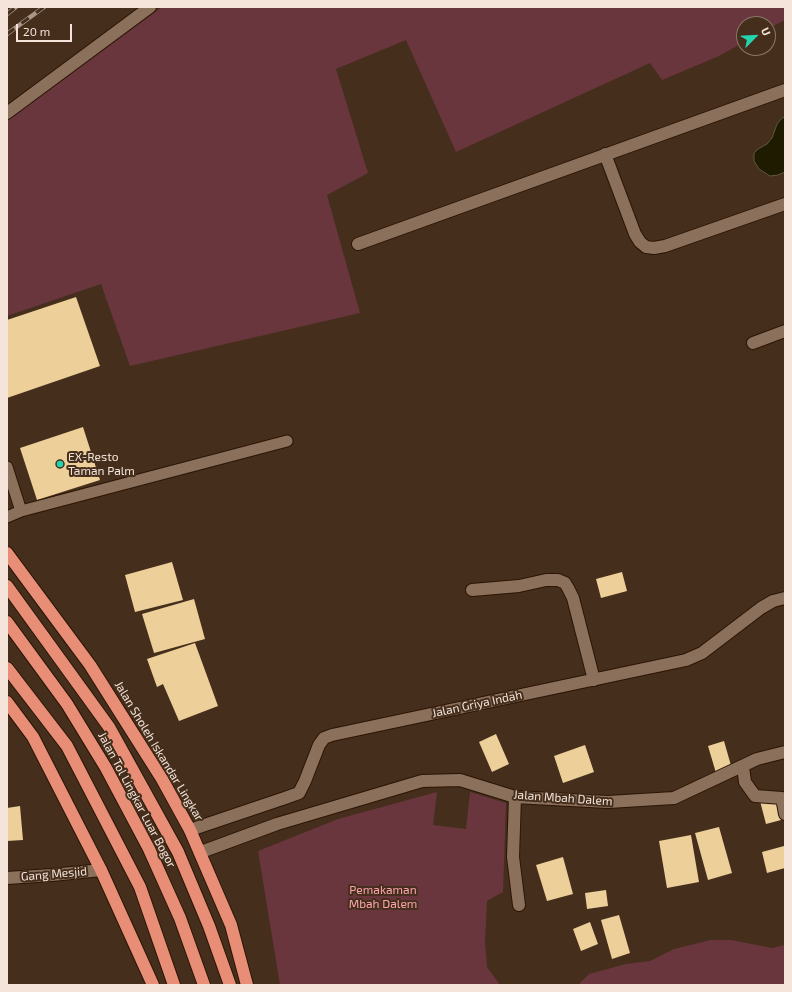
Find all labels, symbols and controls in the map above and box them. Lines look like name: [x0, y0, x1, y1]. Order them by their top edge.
scale bar: [18, 16, 74, 42]
north arrow: [736, 16, 776, 56]
text: 20 m: [23, 24, 50, 38]
text: U: [759, 25, 774, 37]
place label: EX-Resto Taman Palm: [68, 450, 135, 478]
marker: EX-Resto Taman Palm: [55, 459, 65, 469]
street label: Jalan Sholeh Iskandar Lingkar: [111, 678, 207, 824]
street label: Jalan Griya Indah: [431, 687, 523, 721]
street label: Jalan Tol Lingkar Luar Bogor: [95, 730, 179, 870]
street label: Jalan Mbah Dalem: [513, 787, 613, 809]
street label: Gang Mesjid: [20, 864, 88, 884]
park label: Pemakaman Mbah Dalem: [349, 883, 417, 911]

